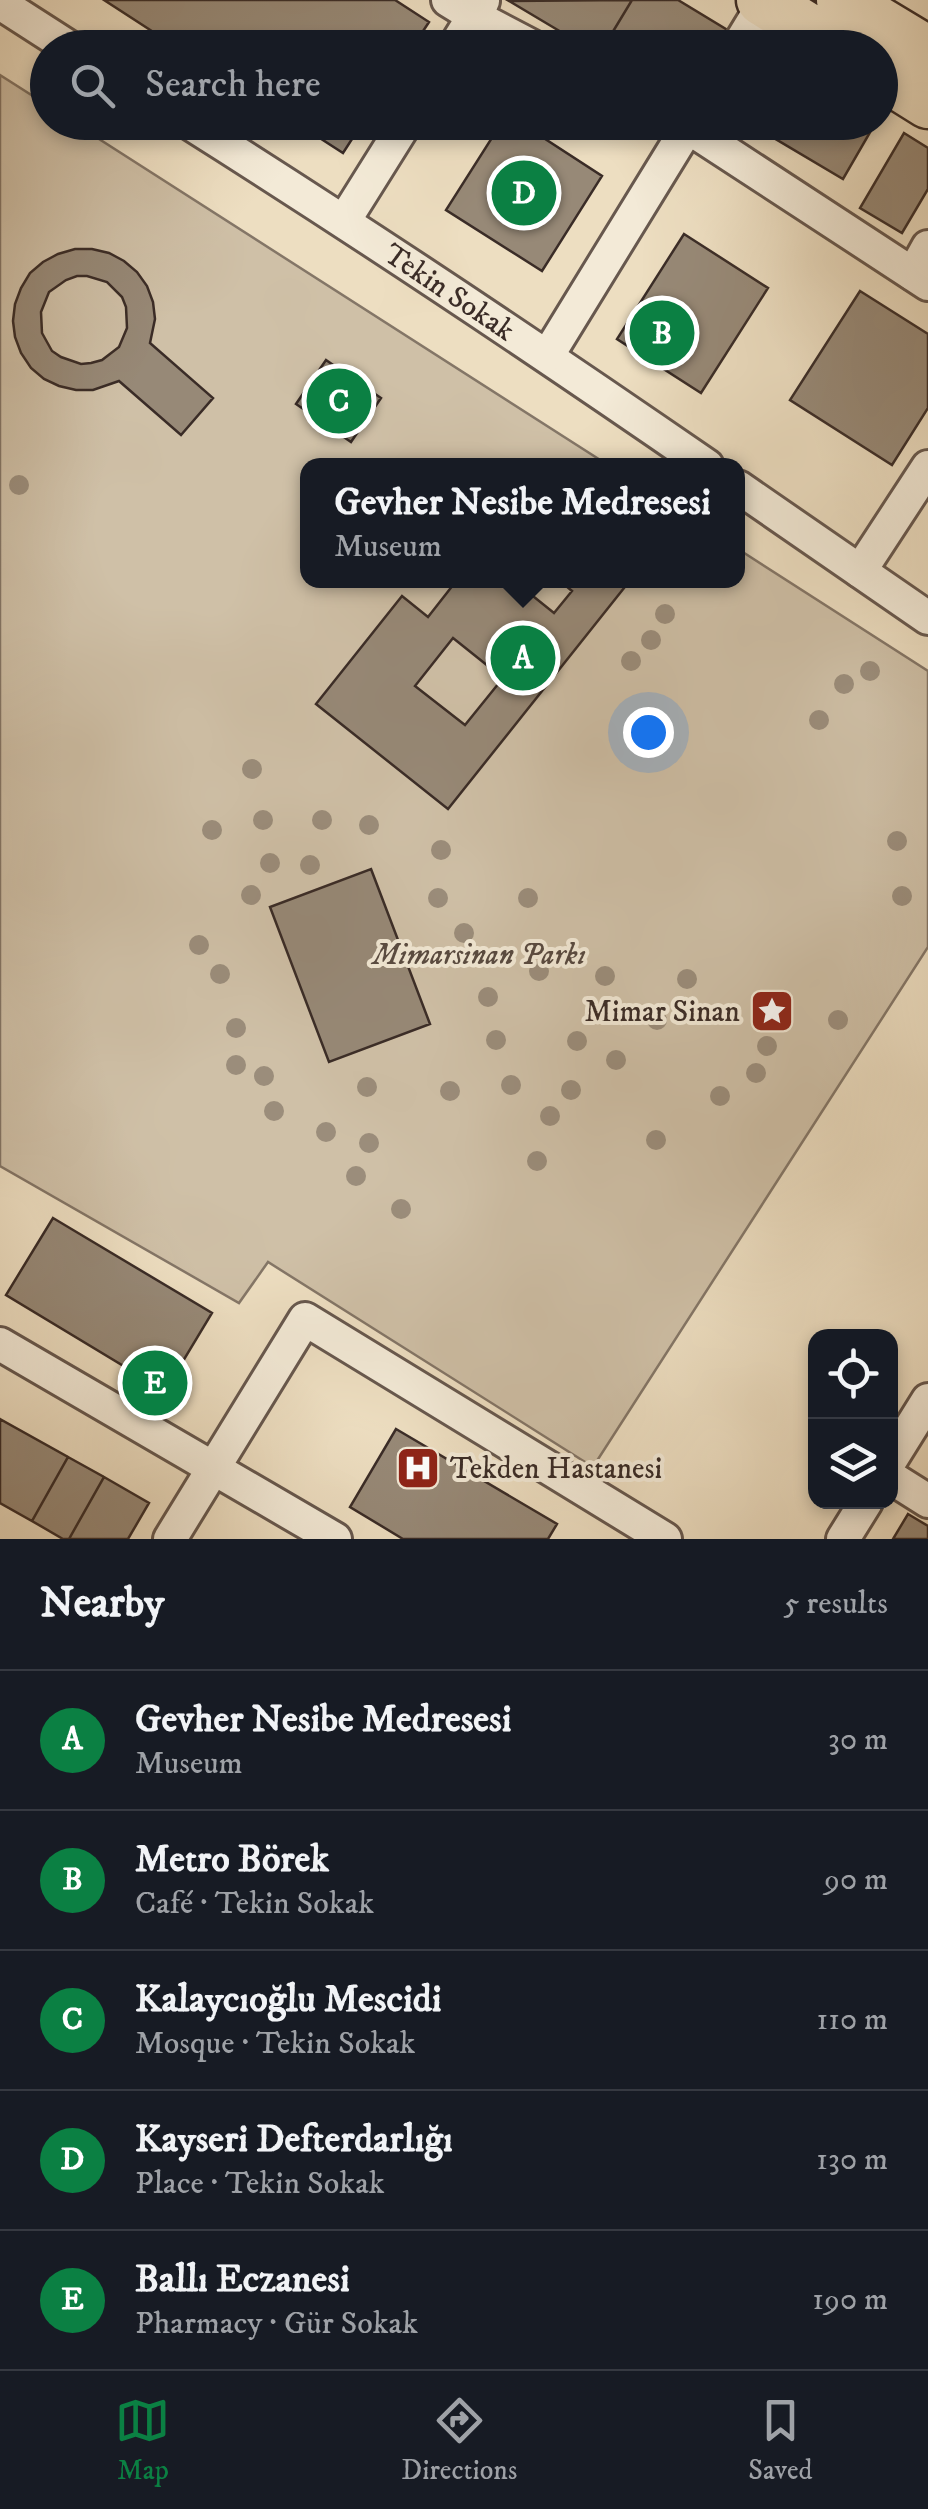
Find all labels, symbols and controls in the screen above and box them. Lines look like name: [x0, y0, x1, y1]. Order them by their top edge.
search box: [30, 30, 898, 140]
icon: search: [65, 58, 120, 113]
text: Search here: [145, 61, 321, 109]
pin: D: [492, 156, 556, 230]
street label: Tekin Sokak: [376, 236, 522, 350]
pin: B: [630, 296, 694, 370]
pin: C: [306, 364, 372, 438]
popup: [300, 458, 745, 588]
text: Gevher Nesibe Medresesi: [334, 479, 711, 527]
text: Museum: [334, 527, 442, 567]
pin: A: [490, 620, 556, 696]
your location: [623, 707, 674, 758]
park label: Mimarsinan Parkı: [370, 937, 586, 974]
place icon: Mimar Sinan: [749, 988, 795, 1034]
place label: Mimar Sinan: [584, 994, 740, 1031]
map controls: [808, 1329, 898, 1509]
button: locate: [808, 1329, 898, 1419]
pin: E: [122, 1346, 188, 1420]
button: layers: [808, 1419, 898, 1509]
hospital icon: Tekden Hastanesi: [395, 1445, 441, 1491]
place label: Tekden Hastanesi: [450, 1451, 662, 1488]
text: Nearby: [40, 1578, 164, 1630]
text: 5 results: [784, 1584, 888, 1624]
text: Gevher Nesibe Medresesi: [135, 1696, 512, 1744]
text: A: [62, 1720, 83, 1760]
text: 30 m: [828, 1720, 888, 1760]
text: Museum: [135, 1744, 243, 1784]
text: Metro Börek: [135, 1836, 329, 1884]
text: B: [62, 1860, 83, 1900]
text: 90 m: [824, 1860, 888, 1900]
text: Café · Tekin Sokak: [135, 1884, 374, 1924]
text: Kalaycıoğlu Mescidi: [135, 1976, 441, 2024]
text: C: [62, 2000, 83, 2040]
text: 110 m: [816, 2000, 888, 2040]
text: Mosque · Tekin Sokak: [135, 2024, 415, 2064]
text: Kayseri Defterdarlığı: [135, 2116, 453, 2164]
text: D: [61, 2140, 84, 2180]
text: 130 m: [816, 2140, 888, 2180]
text: Place · Tekin Sokak: [135, 2164, 385, 2204]
text: Ballı Eczanesi: [135, 2256, 350, 2304]
text: E: [61, 2280, 84, 2320]
text: 190 m: [812, 2280, 888, 2320]
text: Pharmacy · Gür Sokak: [135, 2304, 418, 2344]
tab: Map: [115, 2393, 170, 2488]
tab: Directions: [401, 2393, 517, 2488]
tab: Saved: [748, 2393, 813, 2488]

